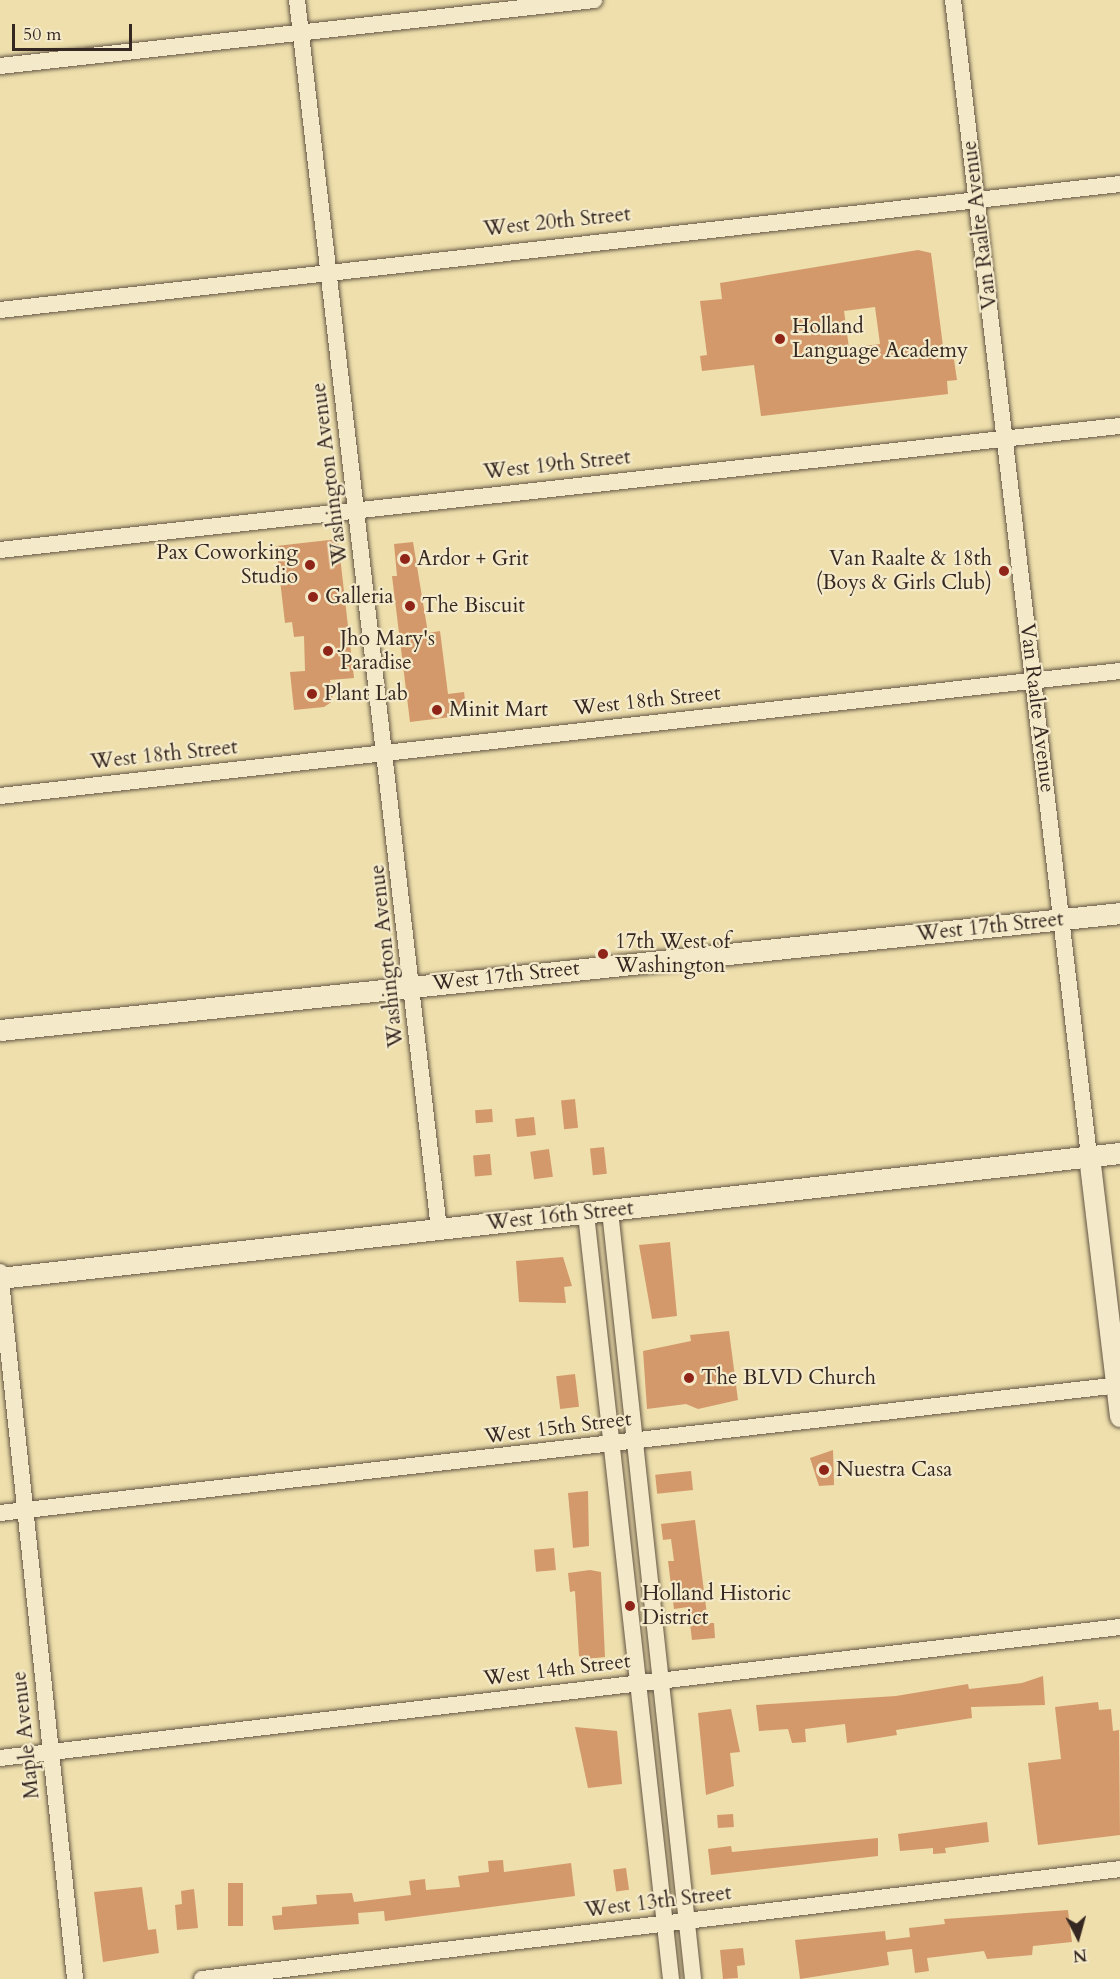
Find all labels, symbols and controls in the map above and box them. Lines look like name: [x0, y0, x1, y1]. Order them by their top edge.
scale bar: [15, 12, 135, 50]
text: 50 m: [23, 22, 62, 47]
street label: Van Raalte Avenue: [957, 139, 1003, 311]
street label: West 20th Street: [482, 202, 632, 242]
place label: Holland Language Academy: [792, 314, 968, 364]
marker: Holland Language Academy: [773, 332, 787, 346]
street label: Washington Avenue: [306, 381, 354, 567]
street label: West 19th Street: [482, 445, 632, 485]
place label: Pax Coworking Studio: [156, 540, 298, 590]
place label: Ardor + Grit: [417, 546, 529, 572]
place label: Van Raalte & 18th (Boys & Girls Club): [816, 546, 992, 596]
marker: Ardor + Grit: [398, 552, 412, 566]
marker: Pax Coworking Studio: [303, 558, 317, 572]
marker: Van Raalte & 18th (Boys & Girls Club): [997, 564, 1011, 578]
place label: Galleria: [325, 584, 394, 610]
marker: Galleria: [306, 590, 320, 604]
place label: The Biscuit: [422, 593, 525, 619]
marker: The Biscuit: [403, 599, 417, 613]
street label: Van Raalte Avenue: [1014, 622, 1060, 794]
place label: Jho Mary's Paradise: [340, 626, 435, 676]
marker: Jho Mary's Paradise: [321, 644, 335, 658]
place label: Plant Lab: [324, 681, 408, 707]
street label: West 18th Street: [572, 681, 722, 721]
marker: Plant Lab: [305, 687, 319, 701]
place label: Minit Mart: [449, 697, 548, 723]
marker: Minit Mart: [430, 703, 444, 717]
street label: West 18th Street: [89, 735, 239, 775]
street label: Washington Avenue: [365, 863, 409, 1049]
street label: West 17th Street: [915, 907, 1065, 947]
place label: 17th West of Washington: [615, 929, 730, 979]
marker: 17th West of Washington: [596, 947, 610, 961]
street label: West 17th Street: [431, 956, 581, 996]
street label: West 16th Street: [485, 1196, 635, 1236]
place label: The BLVD Church: [701, 1365, 876, 1391]
marker: The BLVD Church: [682, 1371, 696, 1385]
street label: West 15th Street: [483, 1406, 633, 1450]
place label: Nuestra Casa: [836, 1457, 952, 1483]
marker: Nuestra Casa: [817, 1463, 831, 1477]
place label: Holland Historic District: [642, 1581, 791, 1631]
marker: Holland Historic District: [623, 1599, 637, 1613]
street label: West 14th Street: [482, 1648, 632, 1692]
street label: Maple Avenue: [7, 1670, 45, 1800]
street label: West 13th Street: [583, 1880, 733, 1924]
north arrow: [1048, 1907, 1108, 1967]
text: N: [1072, 1943, 1088, 1967]

